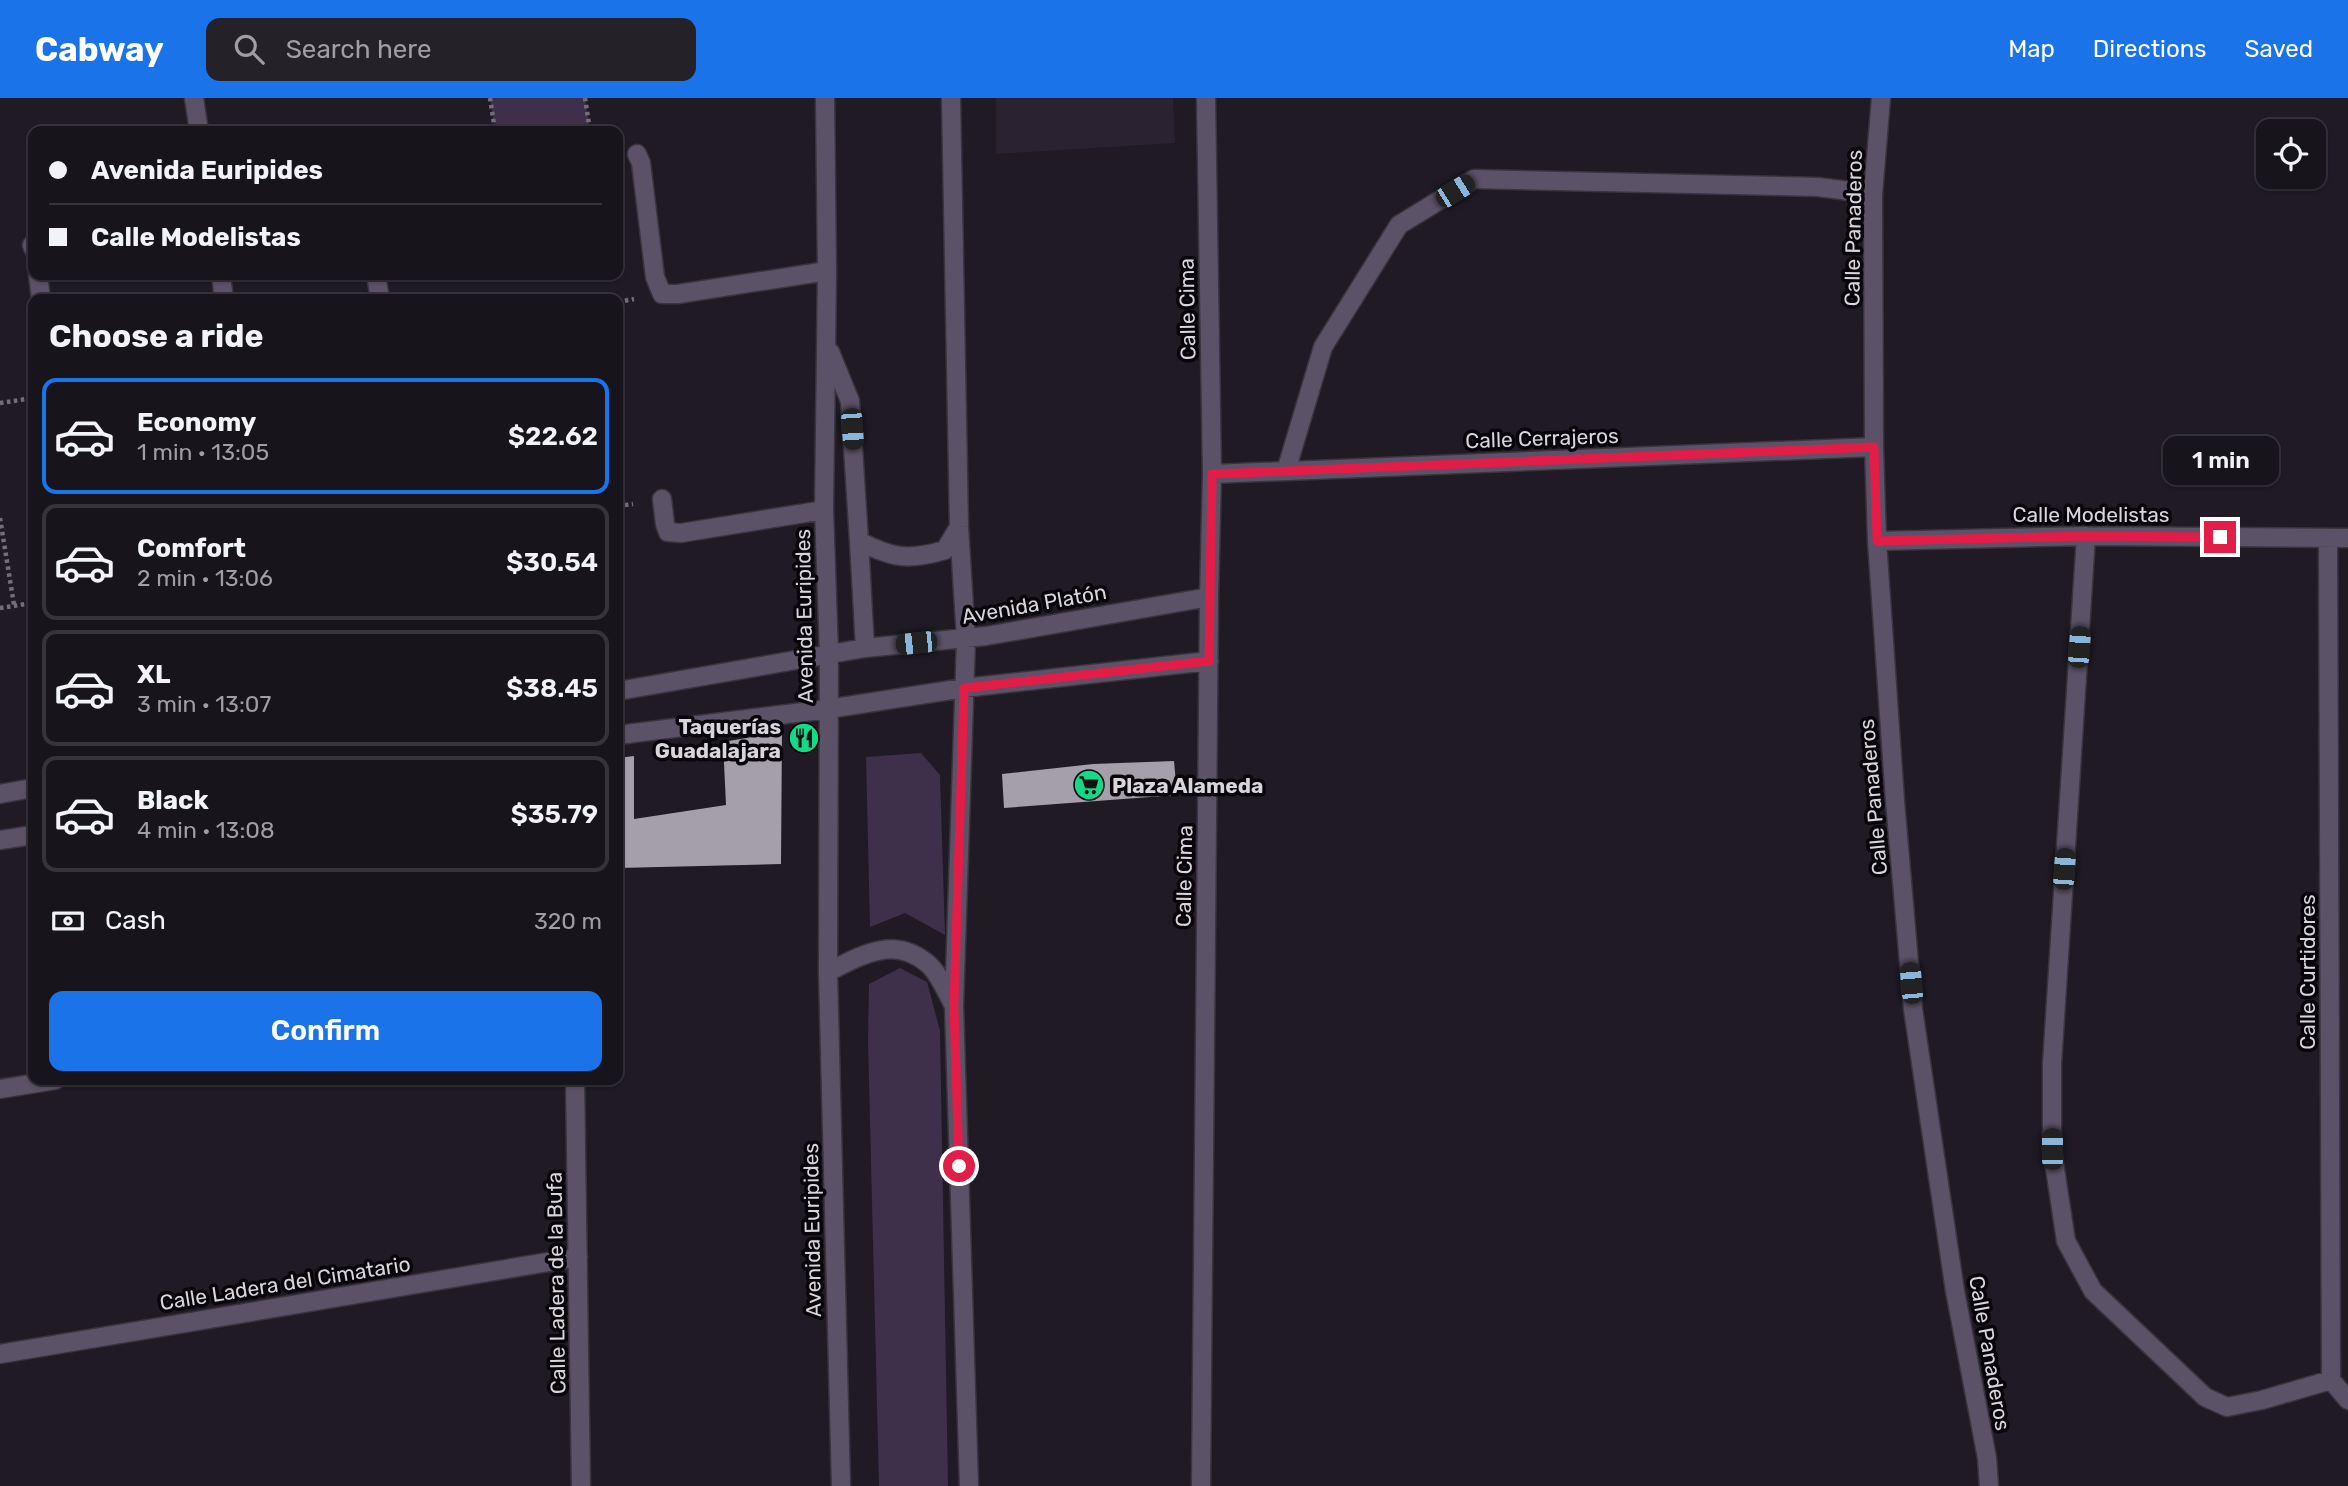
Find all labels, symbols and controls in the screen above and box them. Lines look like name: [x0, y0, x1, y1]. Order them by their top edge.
search box: [206, 18, 696, 81]
text: Cabway: [35, 30, 164, 69]
icon: search: [230, 30, 268, 68]
text: Search here: [286, 34, 432, 65]
text: Map: [2008, 35, 2055, 63]
text: Directions: [2093, 35, 2206, 63]
text: Saved: [2244, 35, 2313, 63]
map controls: [2256, 119, 2326, 189]
button: locate: [2256, 119, 2326, 189]
street label: Calle Panaderos: [1839, 149, 1867, 307]
text: Avenida Euripides: [91, 155, 323, 186]
car: [1432, 171, 1479, 211]
text: Calle Modelistas: [91, 222, 301, 253]
street label: Calle Cima: [1174, 258, 1200, 360]
text: Choose a ride: [49, 317, 263, 355]
icon: car: [53, 405, 116, 468]
text: Economy: [137, 407, 256, 438]
car: [841, 407, 864, 451]
text: $22.62: [508, 421, 598, 452]
street label: Calle Cerrajeros: [1465, 423, 1619, 453]
callout: 1 min: [2162, 436, 2278, 484]
text: 1 min · 13:05: [137, 438, 269, 466]
text: 1 min: [2192, 446, 2250, 474]
street label: Calle Modelistas: [2012, 502, 2170, 527]
route end: [2204, 521, 2236, 553]
street label: Avenida Euripides: [790, 529, 818, 703]
icon: car: [53, 531, 116, 594]
text: Comfort: [137, 533, 246, 564]
text: $30.54: [506, 547, 598, 578]
text: 2 min · 13:06: [137, 564, 273, 592]
street label: Avenida Platón: [960, 579, 1108, 629]
car: [2068, 625, 2091, 669]
car: [895, 630, 938, 656]
icon: car: [53, 657, 116, 720]
text: XL: [137, 659, 170, 690]
text: $38.45: [506, 673, 598, 704]
text: 3 min · 13:07: [137, 690, 271, 718]
place label: Taquerías Guadalajara: [655, 714, 781, 763]
street label: Calle Panaderos: [1854, 718, 1892, 876]
restaurant icon: Taquerías Guadalajara: [787, 721, 821, 755]
supermarket icon: Plaza Alameda: [1072, 768, 1106, 802]
place label: Plaza Alameda: [1112, 773, 1263, 798]
icon: car: [53, 783, 116, 846]
text: Black: [137, 785, 209, 816]
text: $35.79: [511, 799, 598, 830]
text: 4 min · 13:08: [137, 816, 275, 844]
street label: Calle Cima: [1171, 825, 1197, 927]
car: [2053, 847, 2076, 891]
street label: Calle Curtidores: [2295, 894, 2320, 1050]
icon: cash: [49, 902, 87, 940]
text: Cash: [105, 905, 166, 936]
text: 320 m: [534, 907, 602, 935]
car: [1899, 961, 1924, 1005]
button: Confirm: [49, 991, 602, 1071]
car: [2042, 1128, 2063, 1170]
street label: Avenida Euripides: [798, 1143, 826, 1317]
route start: [943, 1150, 975, 1182]
street label: Calle Ladera de la Bufa: [542, 1172, 570, 1394]
street label: Calle Ladera del Cimatario: [158, 1251, 412, 1315]
street label: Calle Panaderos: [1964, 1274, 2016, 1432]

